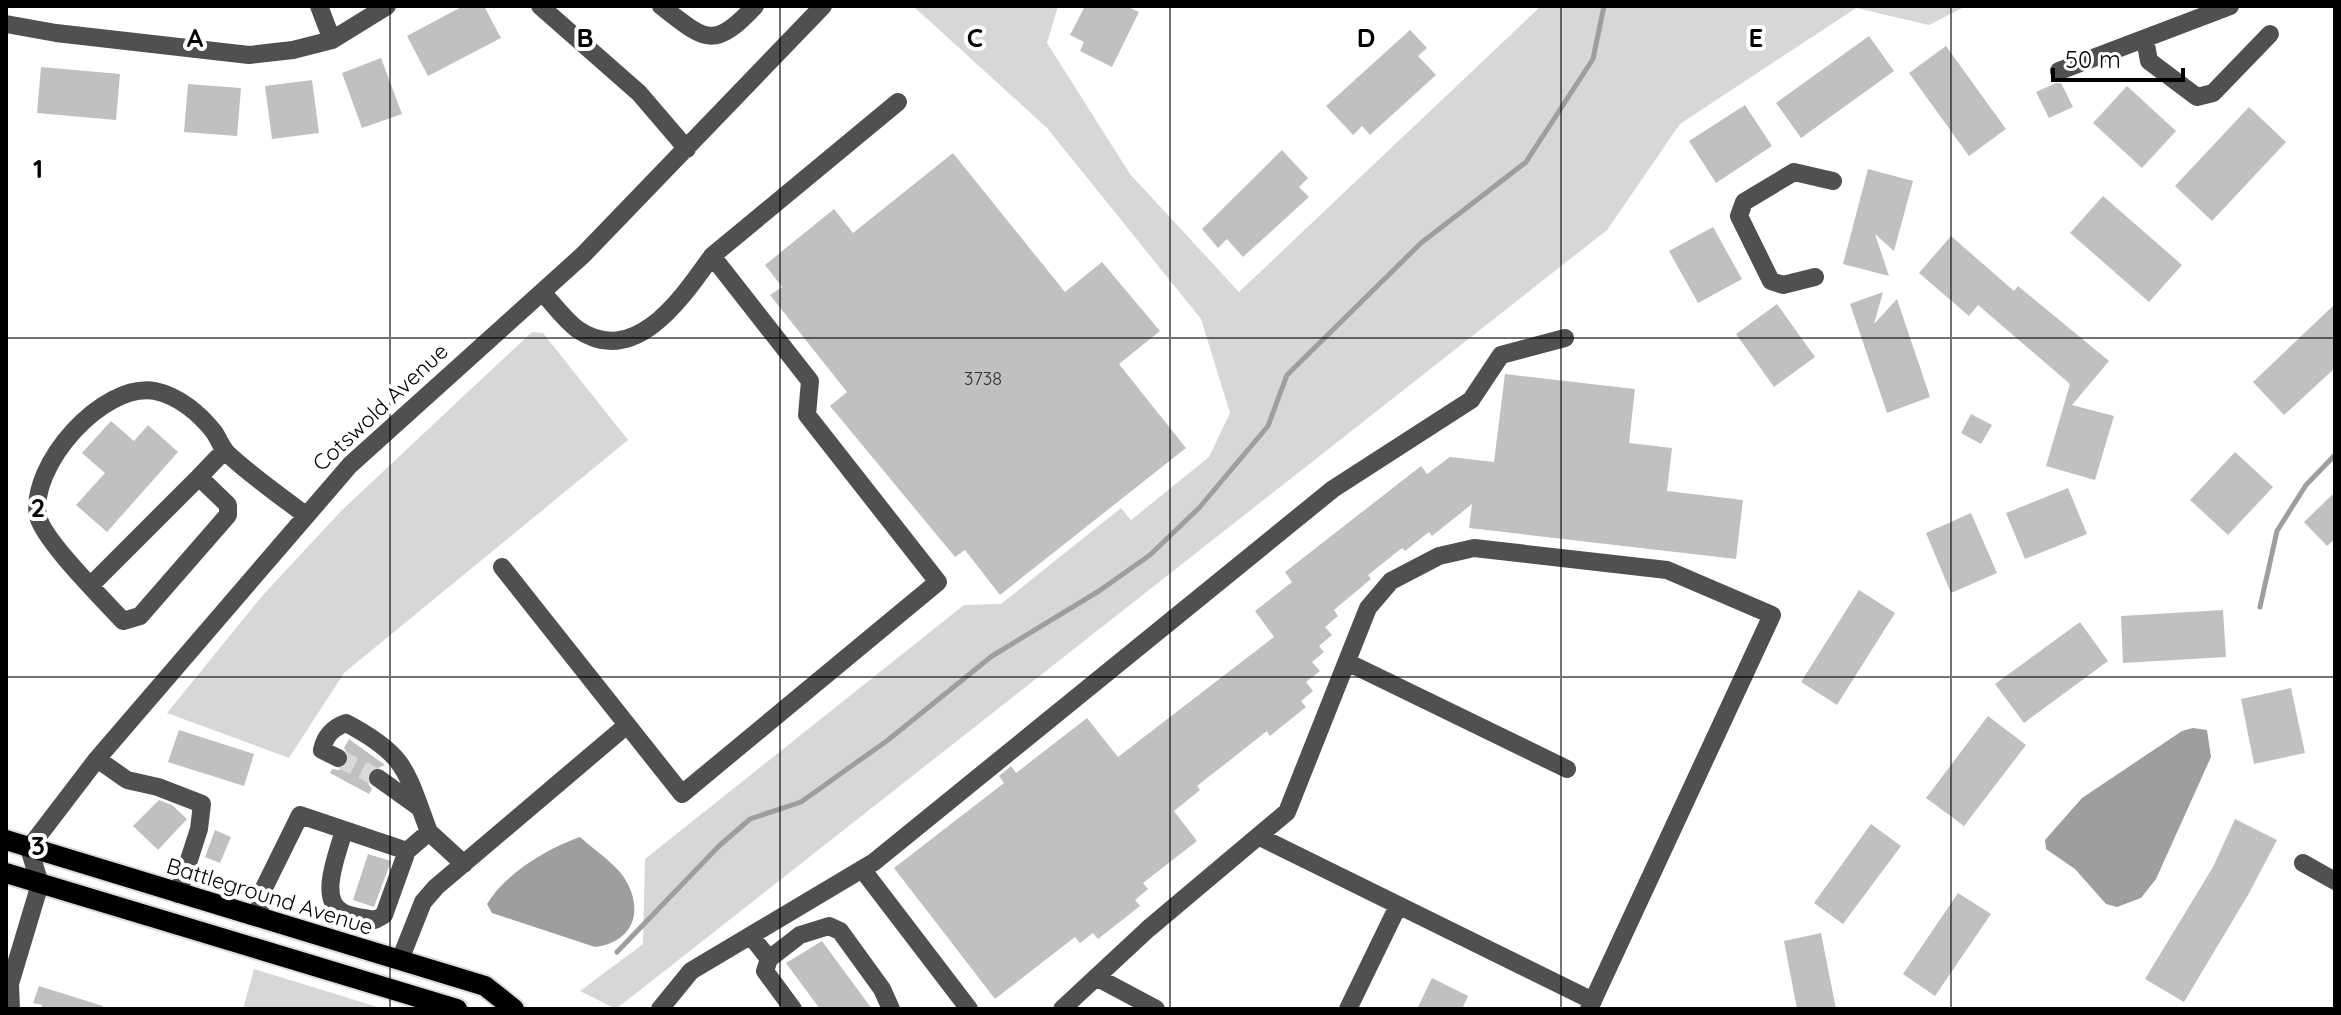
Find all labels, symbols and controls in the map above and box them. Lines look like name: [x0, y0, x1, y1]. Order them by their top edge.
text: A: [187, 21, 204, 54]
text: B: [576, 21, 594, 54]
text: C: [967, 21, 983, 54]
text: D: [1357, 21, 1375, 54]
text: E: [1749, 21, 1763, 54]
scale bar: [2053, 32, 2183, 82]
text: 50 m: [2065, 44, 2121, 74]
text: 1: [33, 152, 43, 185]
street label: Cotswold Avenue: [306, 337, 454, 477]
house number: 3738: [964, 367, 1002, 390]
text: 2: [31, 491, 45, 524]
text: 3: [31, 829, 45, 862]
street label: Battleground Avenue: [163, 851, 377, 941]

